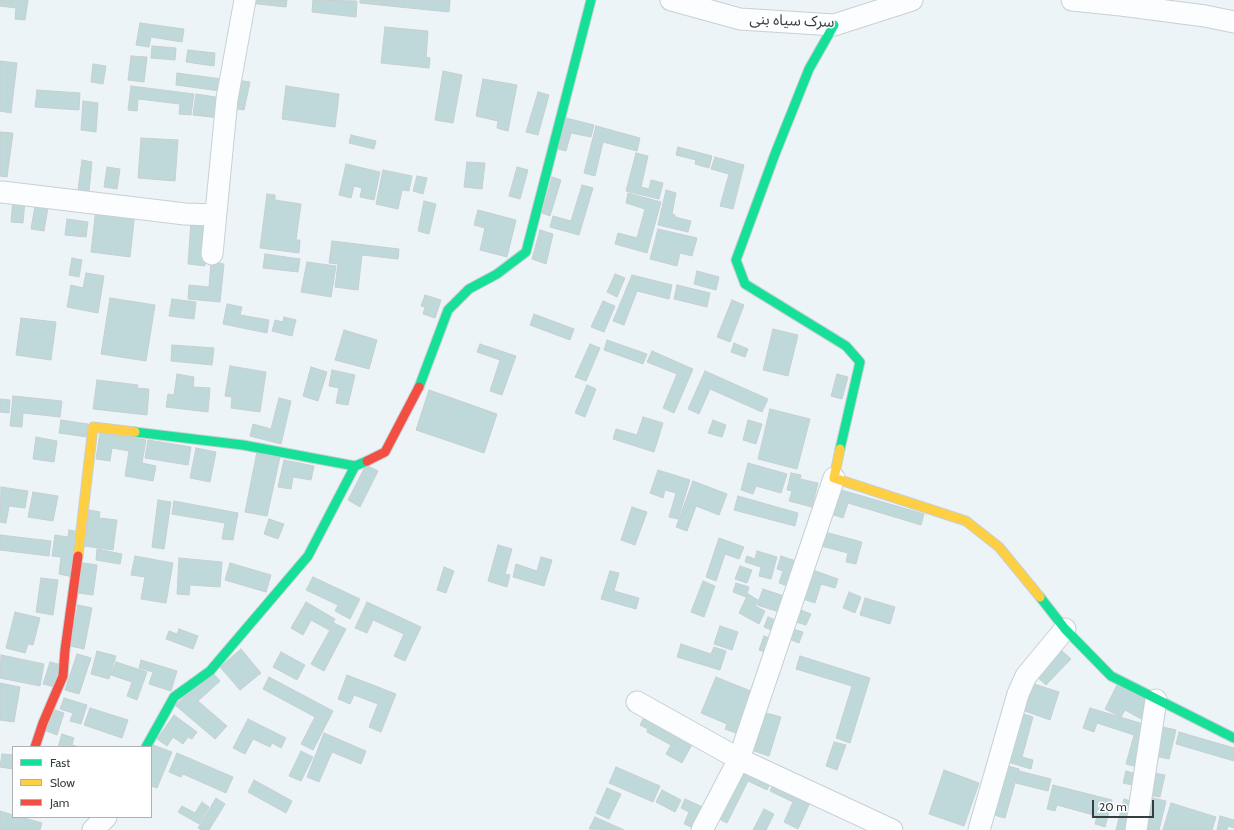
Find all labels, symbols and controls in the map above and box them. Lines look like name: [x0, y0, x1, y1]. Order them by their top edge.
street label: سرک سیاه بنی: [749, 11, 835, 31]
legend: [12, 746, 152, 818]
text: Fast: [50, 755, 70, 770]
text: Slow: [50, 775, 75, 790]
scale bar: [1094, 792, 1156, 818]
text: Jam: [50, 795, 69, 810]
text: 20 m: [1099, 799, 1127, 814]

